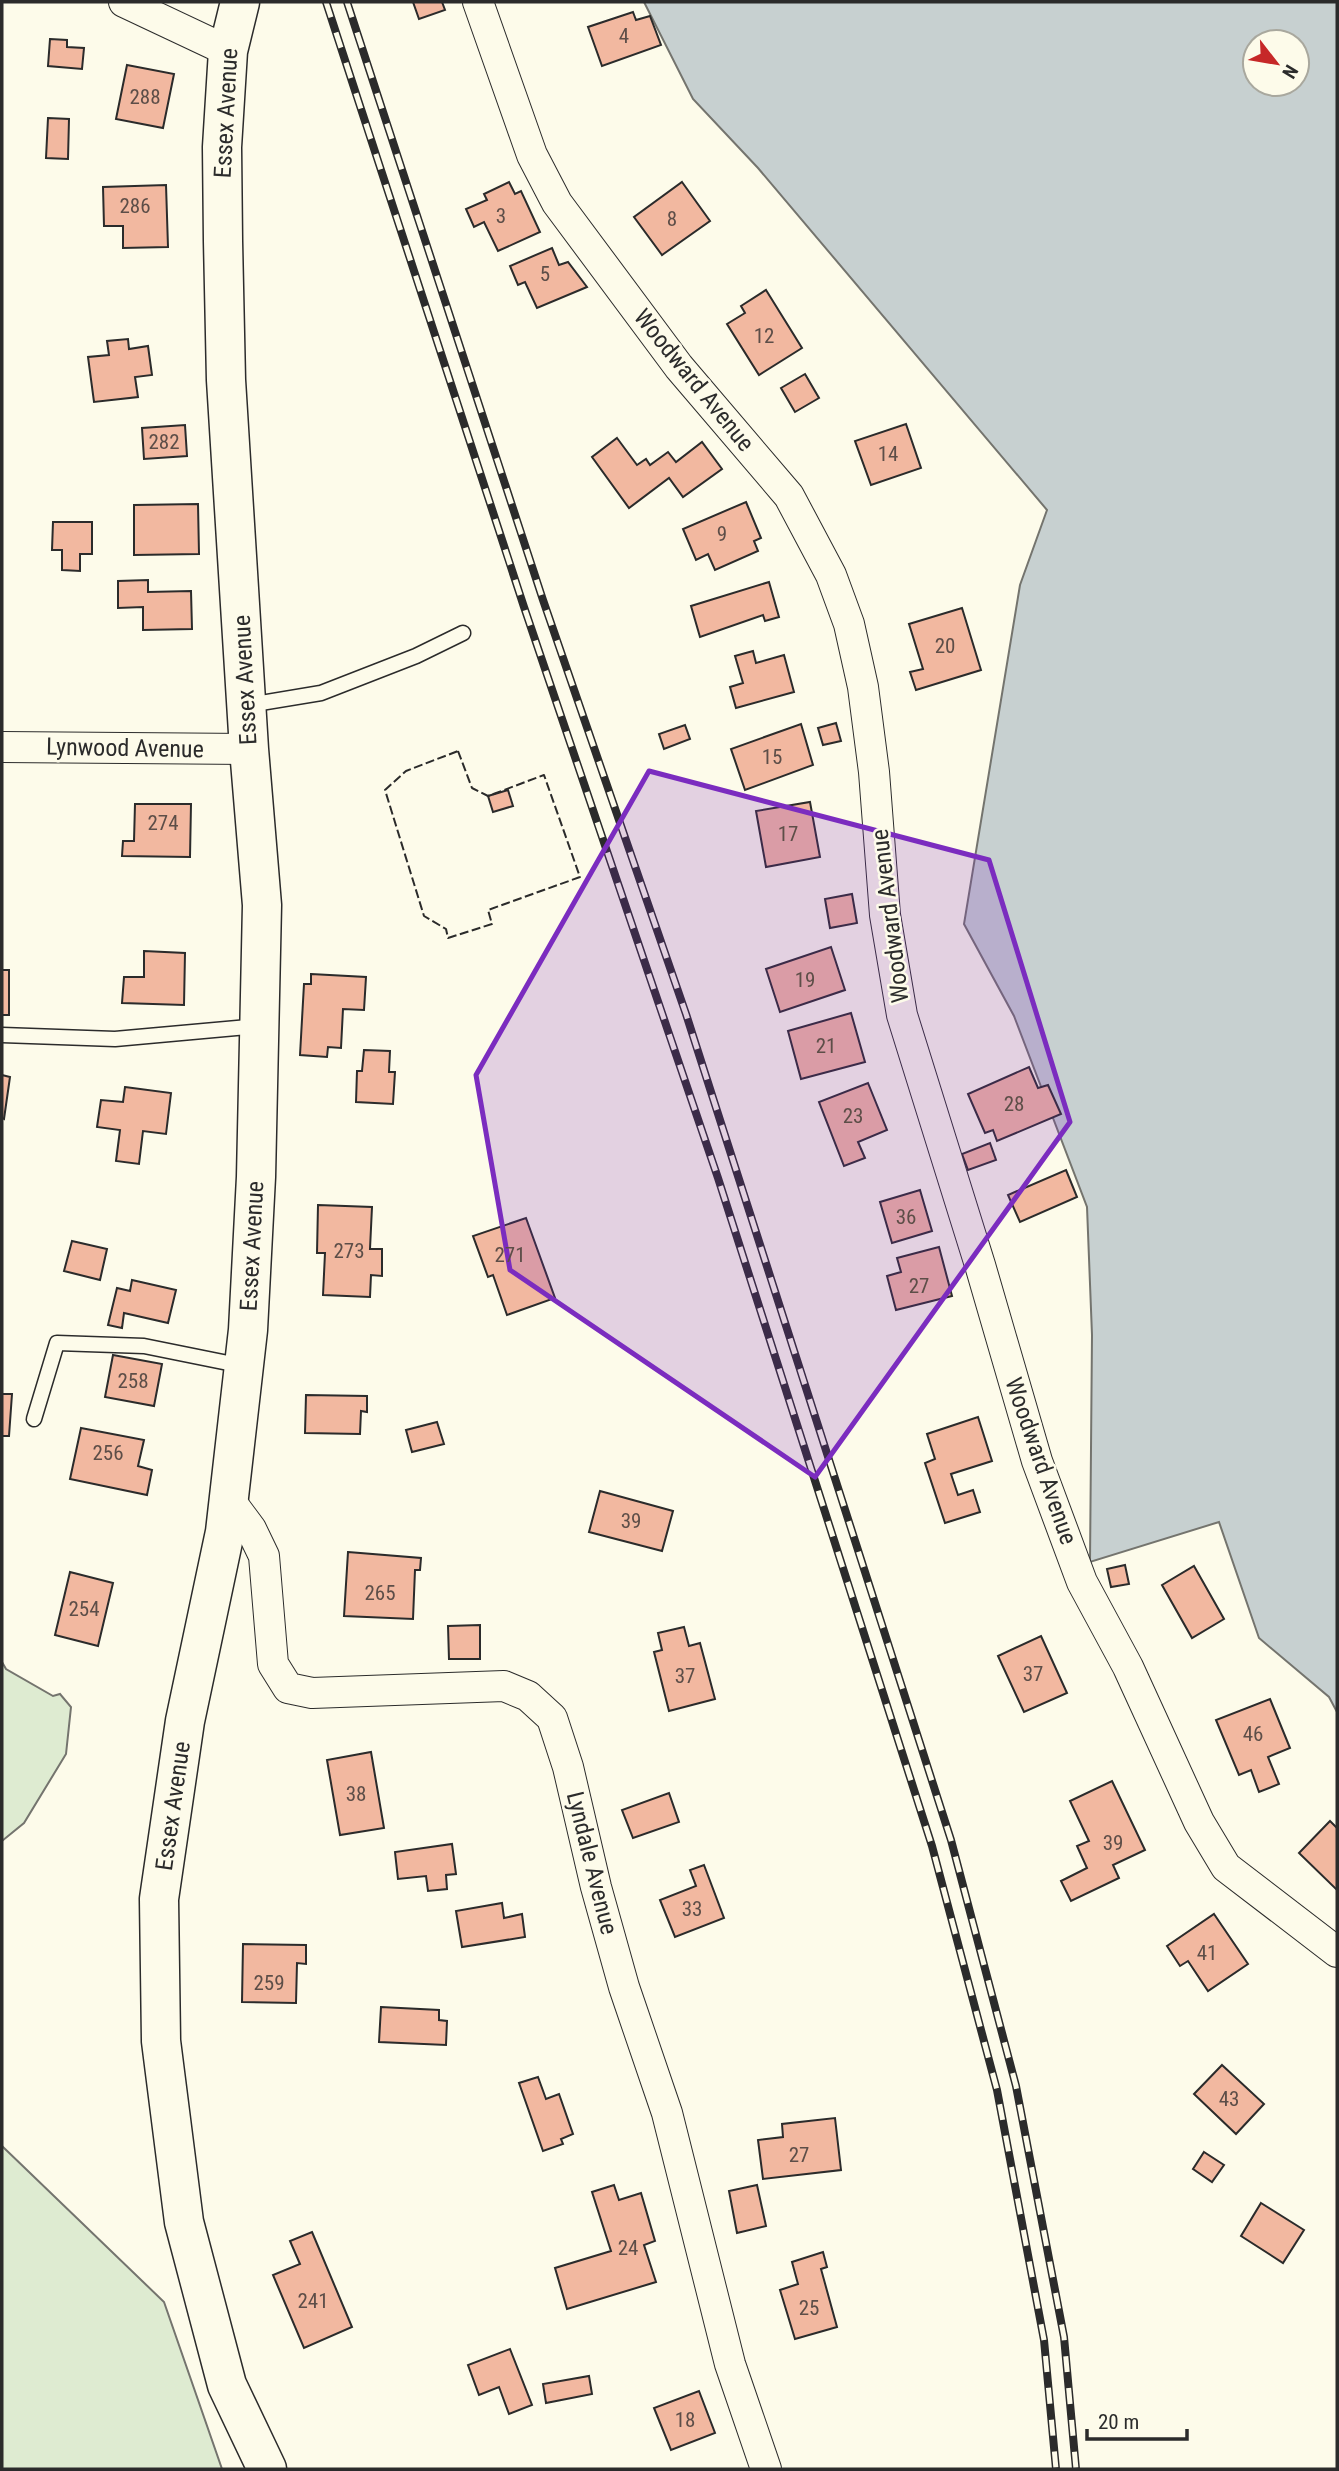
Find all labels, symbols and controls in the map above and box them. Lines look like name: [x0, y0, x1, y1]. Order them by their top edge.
house number: 4: [619, 24, 629, 48]
north arrow: [1241, 28, 1311, 98]
street label: Essex Avenue: [209, 47, 243, 179]
text: N: [1277, 61, 1303, 82]
house number: 288: [129, 85, 161, 109]
house number: 286: [119, 194, 151, 218]
house number: 3: [496, 204, 506, 228]
house number: 8: [667, 207, 677, 231]
house number: 5: [540, 262, 550, 286]
street label: Woodward Avenue: [628, 303, 760, 457]
house number: 12: [754, 324, 774, 348]
house number: 282: [148, 430, 180, 454]
house number: 14: [878, 442, 898, 466]
house number: 9: [717, 522, 727, 546]
street label: Essex Avenue: [228, 614, 262, 746]
house number: 20: [935, 634, 955, 658]
street label: Lynwood Avenue: [46, 733, 204, 763]
house number: 15: [762, 745, 782, 769]
house number: 274: [147, 811, 179, 835]
house number: 17: [778, 822, 798, 846]
street label: Woodward Avenue: [865, 828, 915, 1004]
house number: 19: [795, 968, 815, 992]
house number: 21: [816, 1034, 836, 1058]
house number: 28: [1004, 1092, 1024, 1116]
house number: 23: [843, 1104, 863, 1128]
street label: Essex Avenue: [235, 1180, 269, 1312]
house number: 36: [896, 1205, 916, 1229]
house number: 273: [333, 1239, 365, 1263]
house number: 271: [494, 1243, 526, 1267]
house number: 27: [909, 1274, 929, 1298]
house number: 258: [117, 1369, 149, 1393]
street label: Woodward Avenue: [999, 1374, 1083, 1548]
house number: 256: [92, 1441, 124, 1465]
house number: 39: [621, 1509, 641, 1533]
house number: 265: [364, 1581, 396, 1605]
house number: 254: [68, 1597, 100, 1621]
house number: 37: [1023, 1662, 1043, 1686]
house number: 37: [675, 1664, 695, 1688]
house number: 46: [1243, 1722, 1263, 1746]
street label: Essex Avenue: [150, 1740, 196, 1872]
house number: 38: [346, 1782, 366, 1806]
street label: Lyndale Avenue: [561, 1789, 623, 1937]
house number: 39: [1103, 1831, 1123, 1855]
house number: 33: [682, 1897, 702, 1921]
house number: 41: [1197, 1941, 1217, 1965]
house number: 259: [253, 1971, 285, 1995]
house number: 43: [1219, 2087, 1239, 2111]
house number: 27: [789, 2143, 809, 2167]
house number: 24: [618, 2236, 638, 2260]
house number: 241: [297, 2289, 329, 2313]
house number: 25: [799, 2296, 819, 2320]
scale bar: [1087, 2398, 1187, 2442]
house number: 18: [675, 2408, 695, 2432]
text: 20 m: [1098, 2410, 1139, 2434]

